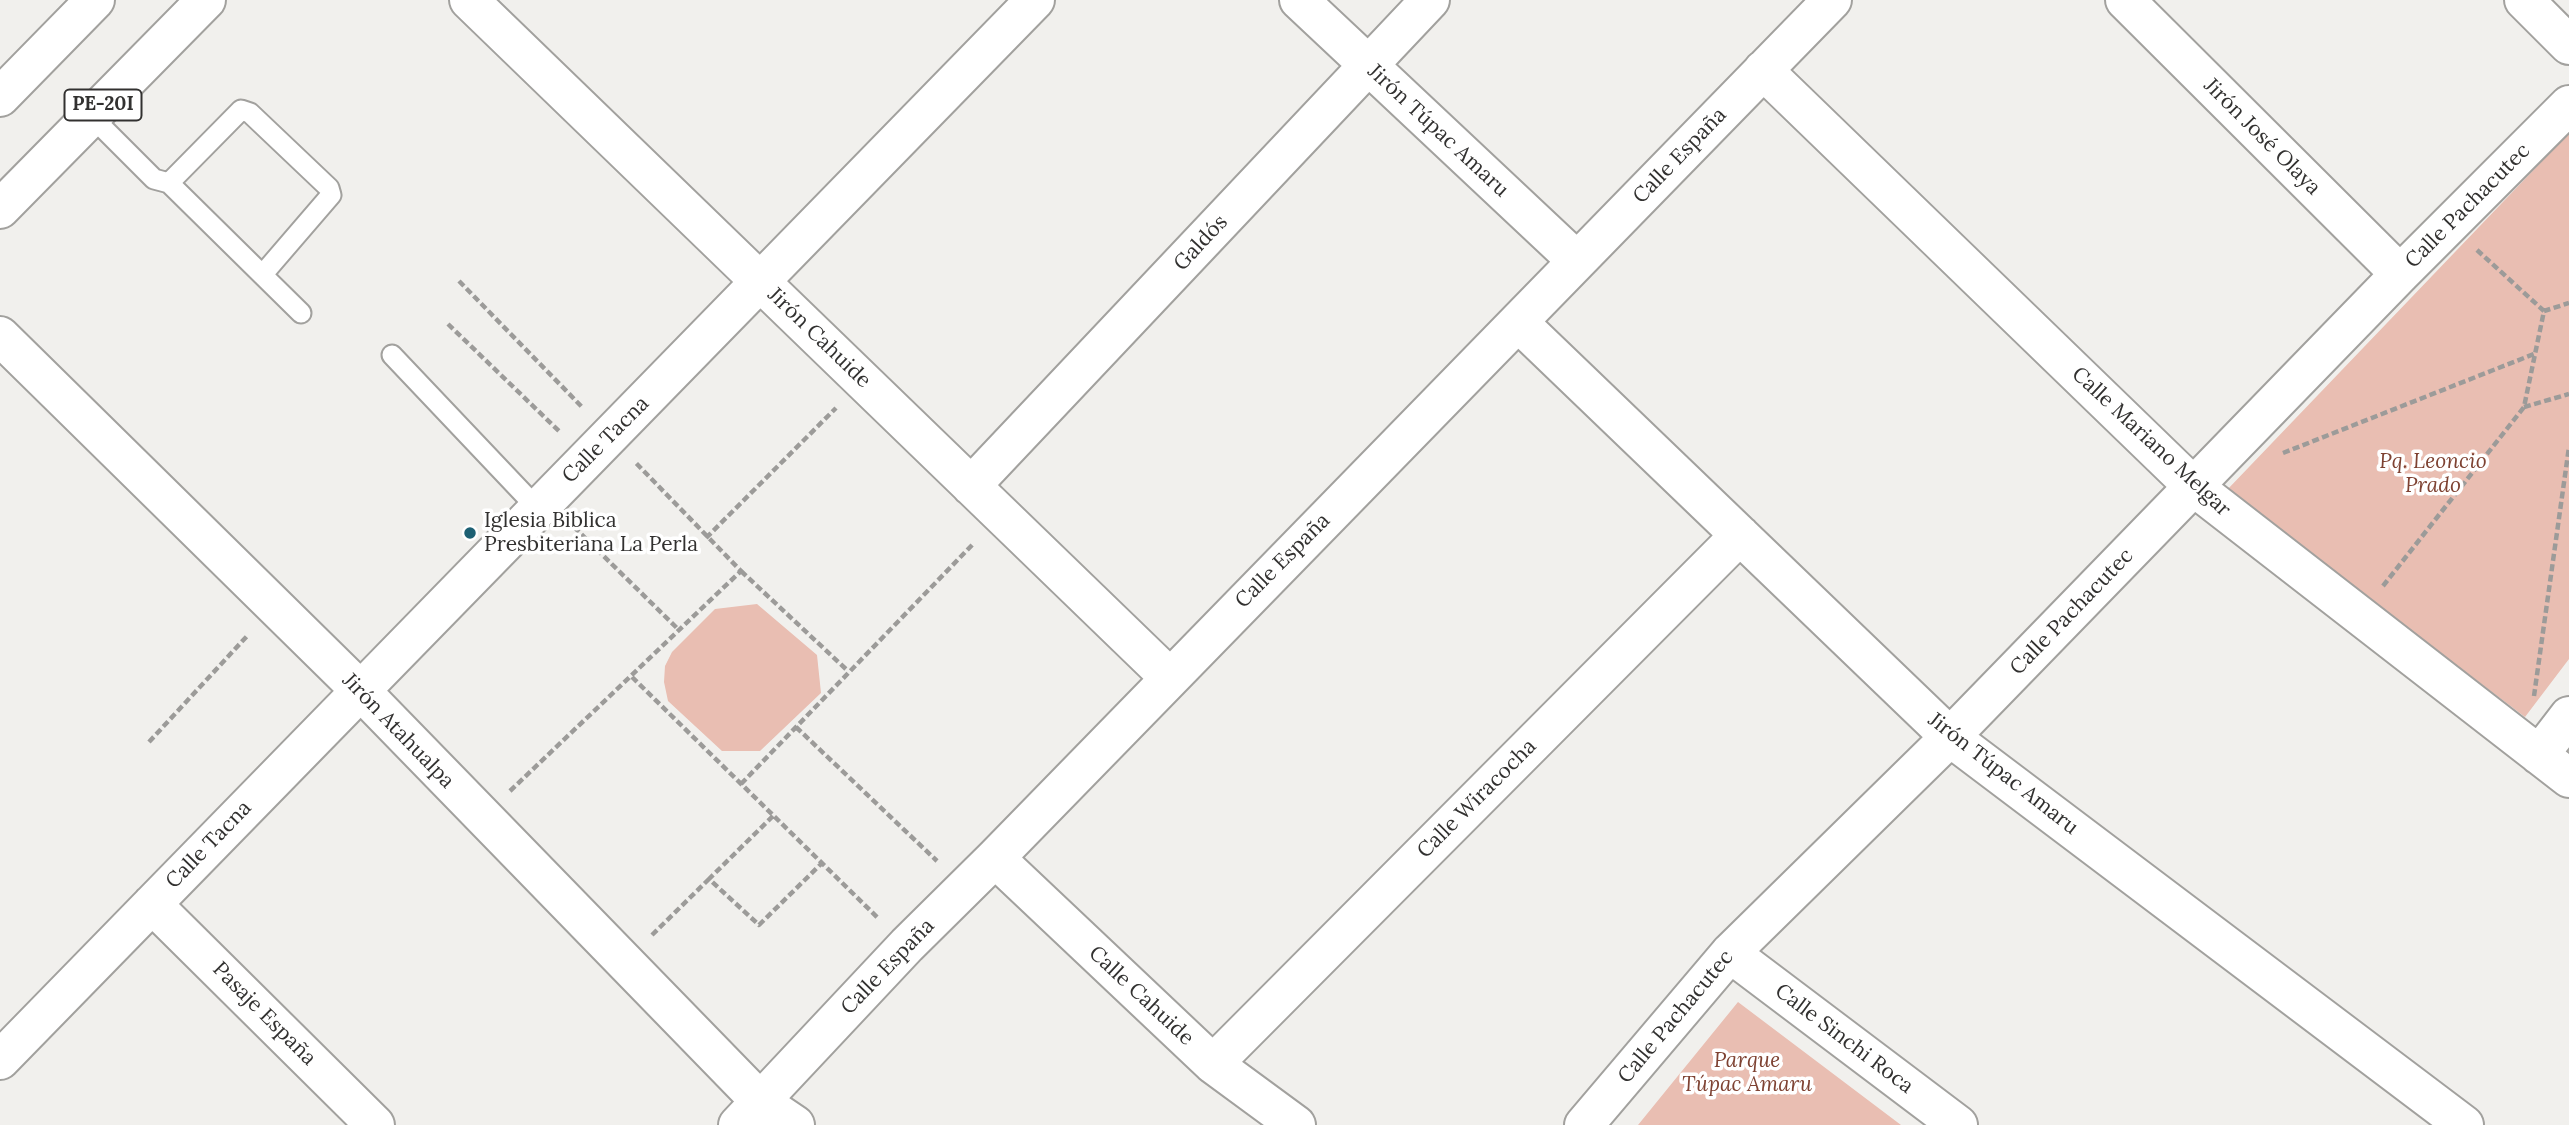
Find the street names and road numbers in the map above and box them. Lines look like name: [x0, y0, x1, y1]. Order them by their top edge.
street label: Jirón Túpac Amaru: [1362, 59, 1514, 203]
street label: Jirón José Olaya: [2198, 73, 2326, 201]
road number: PE-20I: [64, 90, 142, 120]
street label: Calle España: [1628, 103, 1732, 209]
street label: Calle Pachacutec: [2400, 138, 2536, 274]
street label: Galdós: [1169, 210, 1233, 276]
street label: Jirón Cahuide: [762, 282, 876, 394]
street label: Calle Mariano Melgar: [2066, 362, 2236, 522]
street label: Calle Tacna: [557, 391, 655, 489]
street label: Calle España: [1230, 508, 1336, 614]
street label: Calle Pachacutec: [2005, 543, 2139, 681]
street label: Jirón Atahualpa: [337, 668, 459, 794]
street label: Jirón Túpac Amaru: [1923, 708, 2083, 840]
street label: Calle Wiracocha: [1412, 734, 1542, 864]
street label: Calle Tacna: [161, 796, 257, 894]
street label: Calle España: [836, 914, 940, 1020]
street label: Calle Cahuide: [1083, 941, 1199, 1051]
street label: Calle Pachacutec: [1613, 945, 1739, 1089]
street label: Pasaje España: [207, 957, 321, 1071]
street label: Calle Sinchi Roca: [1770, 979, 1918, 1099]

